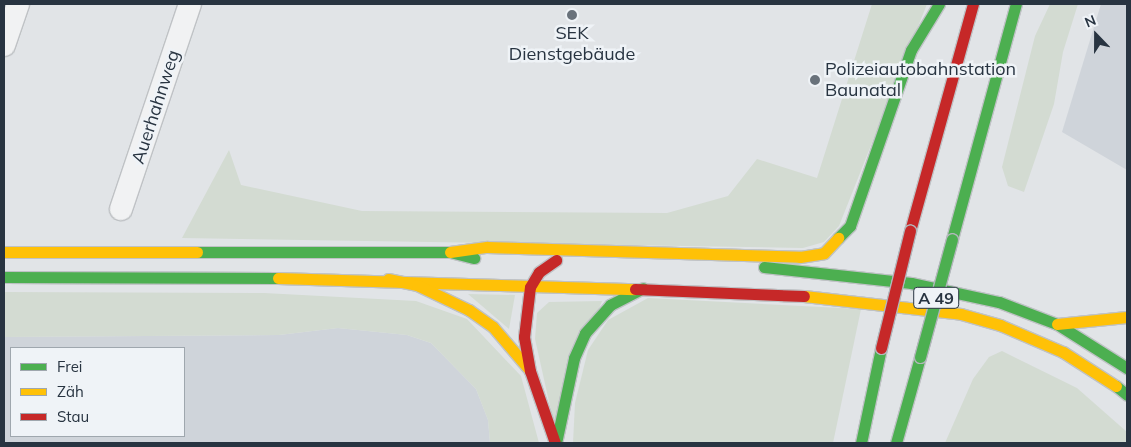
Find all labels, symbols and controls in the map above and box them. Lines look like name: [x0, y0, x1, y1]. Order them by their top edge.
marker: SEK Dienstgebäude: [566, 9, 578, 21]
north arrow: [1071, 10, 1121, 60]
text: N: [1082, 11, 1099, 31]
place label: SEK Dienstgebäude: [509, 23, 635, 66]
street label: Auerhahnweg: [127, 47, 185, 167]
place label: Polizeiautobahnstation Baunatal: [825, 59, 1016, 102]
marker: Polizeiautobahnstation Baunatal: [809, 74, 821, 86]
road number: A 49: [912, 284, 960, 312]
legend: [10, 347, 185, 437]
text: Frei: [57, 357, 82, 376]
text: Zäh: [57, 382, 84, 401]
text: Stau: [57, 407, 89, 426]

